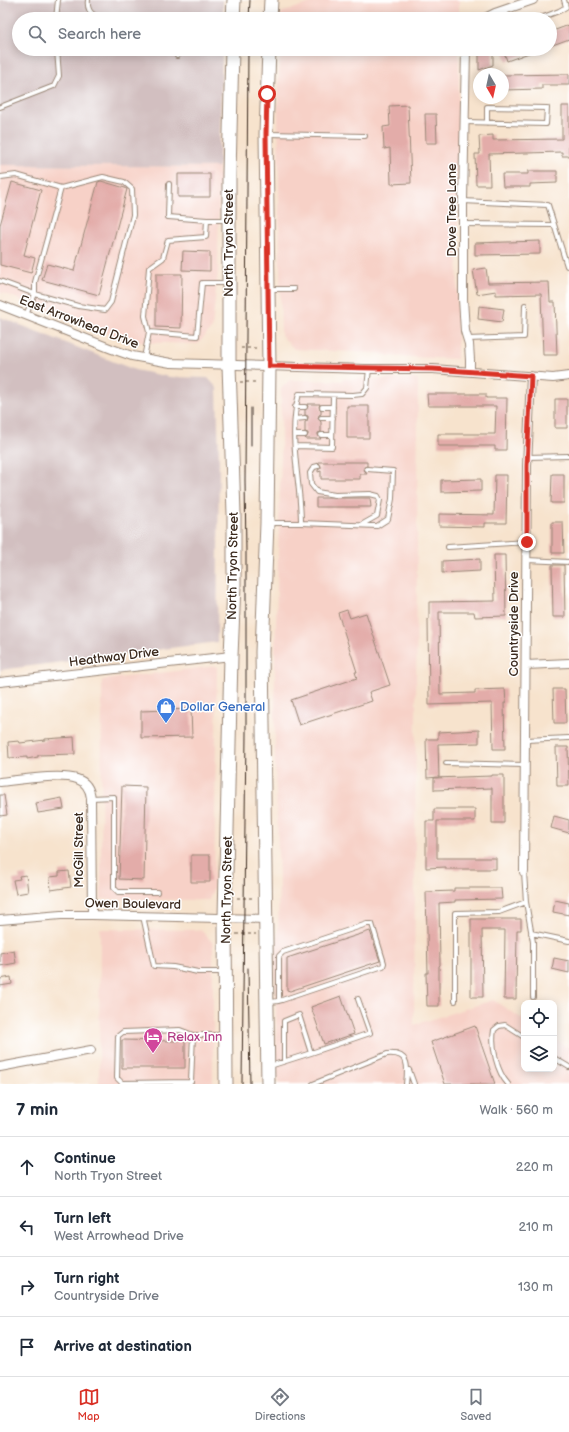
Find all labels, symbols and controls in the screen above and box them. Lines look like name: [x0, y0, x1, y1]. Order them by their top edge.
search box: [12, 12, 557, 56]
icon: search: [26, 23, 48, 45]
text: Search here: [58, 25, 141, 44]
north arrow: [473, 68, 509, 104]
route start: [258, 85, 276, 103]
street label: Dove Tree Lane: [444, 163, 460, 257]
street label: North Tryon Street: [221, 189, 237, 297]
street label: East Arrowhead Drive: [17, 292, 141, 352]
street label: North Tryon Street: [224, 512, 242, 620]
route end: [518, 533, 536, 551]
street label: Countryside Drive: [506, 571, 522, 676]
street label: Heathway Drive: [68, 643, 160, 670]
shop icon: Dollar General: [155, 696, 177, 724]
place label: Dollar General: [180, 699, 265, 715]
street label: McGill Street: [71, 812, 87, 888]
street label: North Tryon Street: [218, 836, 236, 944]
street label: Owen Boulevard: [85, 895, 181, 913]
map controls: [521, 1000, 557, 1072]
button: locate: [521, 1000, 557, 1036]
hotel icon: Relax Inn: [142, 1026, 164, 1054]
place label: Relax Inn: [167, 1029, 222, 1045]
button: layers: [521, 1036, 557, 1072]
text: 7 min: [16, 1100, 58, 1120]
text: Walk · 560 m: [479, 1102, 553, 1118]
text: Continue: [54, 1149, 116, 1168]
icon: ahead: [16, 1156, 38, 1178]
text: 220 m: [516, 1159, 553, 1175]
text: North Tryon Street: [54, 1168, 162, 1184]
text: Turn left: [54, 1209, 111, 1228]
icon: left: [16, 1216, 38, 1238]
text: 210 m: [519, 1219, 553, 1235]
text: West Arrowhead Drive: [54, 1228, 184, 1244]
text: Turn right: [54, 1269, 119, 1288]
icon: right: [16, 1276, 38, 1298]
text: 130 m: [518, 1279, 553, 1295]
text: Countryside Drive: [54, 1288, 159, 1304]
icon: arrive: [16, 1336, 38, 1358]
text: Arrive at destination: [54, 1337, 192, 1356]
tab: Map: [78, 1386, 100, 1423]
tab: Directions: [255, 1386, 305, 1423]
tab: Saved: [461, 1386, 491, 1423]

